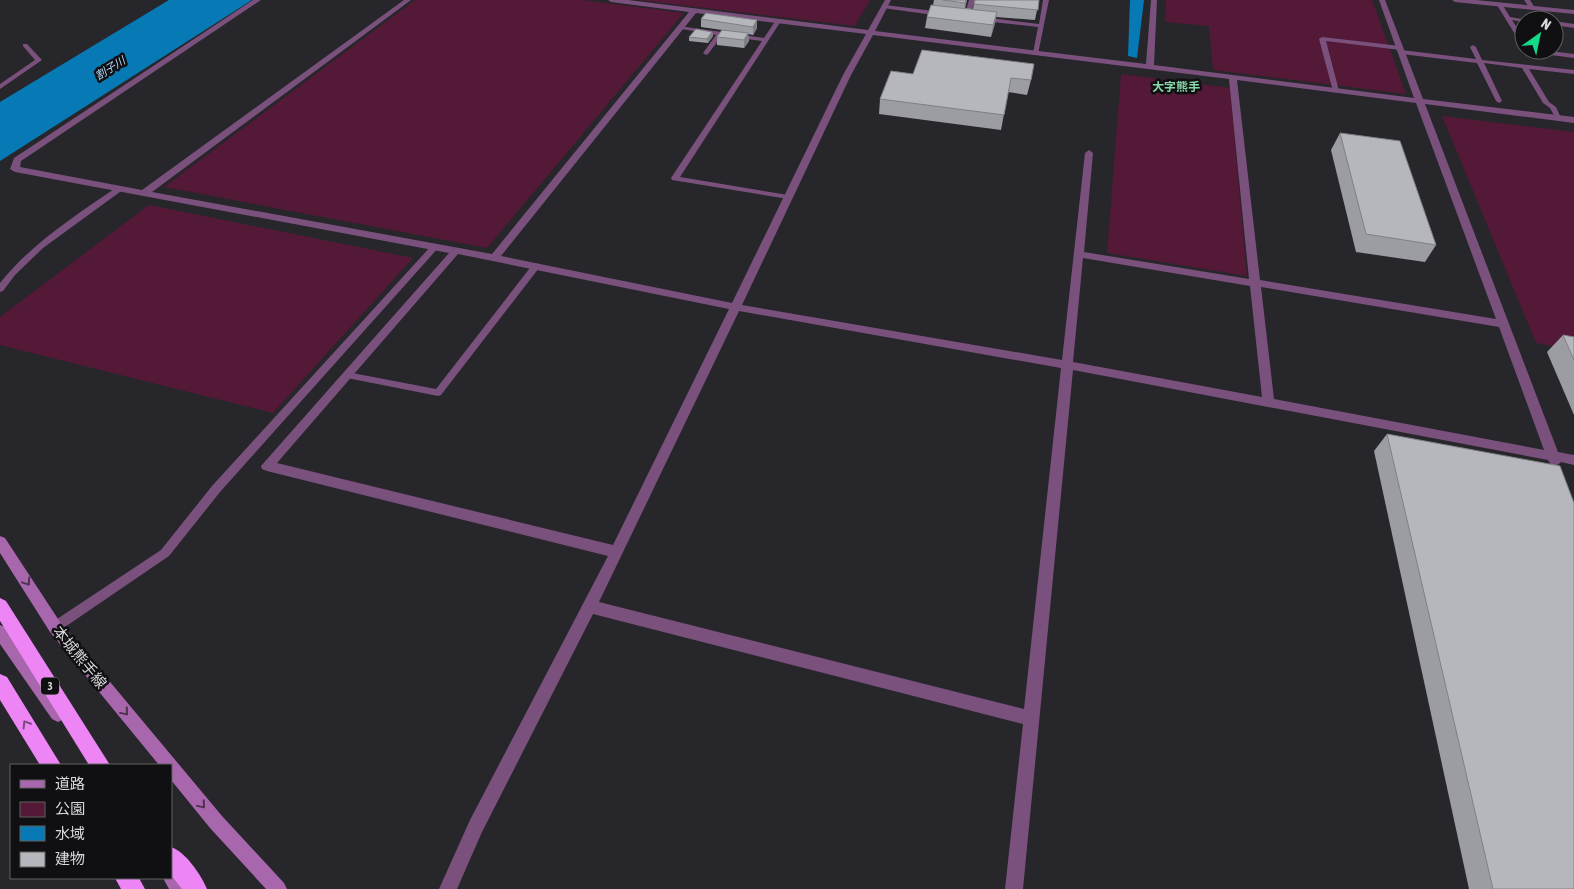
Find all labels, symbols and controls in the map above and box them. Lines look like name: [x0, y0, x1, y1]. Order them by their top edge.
north arrow: [1514, 10, 1564, 60]
text: N: [1538, 15, 1554, 33]
water label: 割子川: [93, 54, 128, 82]
district label: 大字熊手: [1152, 80, 1200, 94]
one-way arrow: [21, 577, 31, 586]
street label: 本城熊手線: [50, 623, 110, 691]
road number: 3: [41, 678, 59, 694]
one-way arrow: [119, 706, 128, 715]
one-way arrow: [22, 720, 32, 729]
legend: [10, 764, 172, 879]
text: 道路: [55, 775, 85, 792]
one-way arrow: [197, 799, 205, 808]
text: 公園: [55, 800, 85, 817]
text: 水域: [55, 825, 85, 842]
text: 建物: [55, 850, 85, 867]

